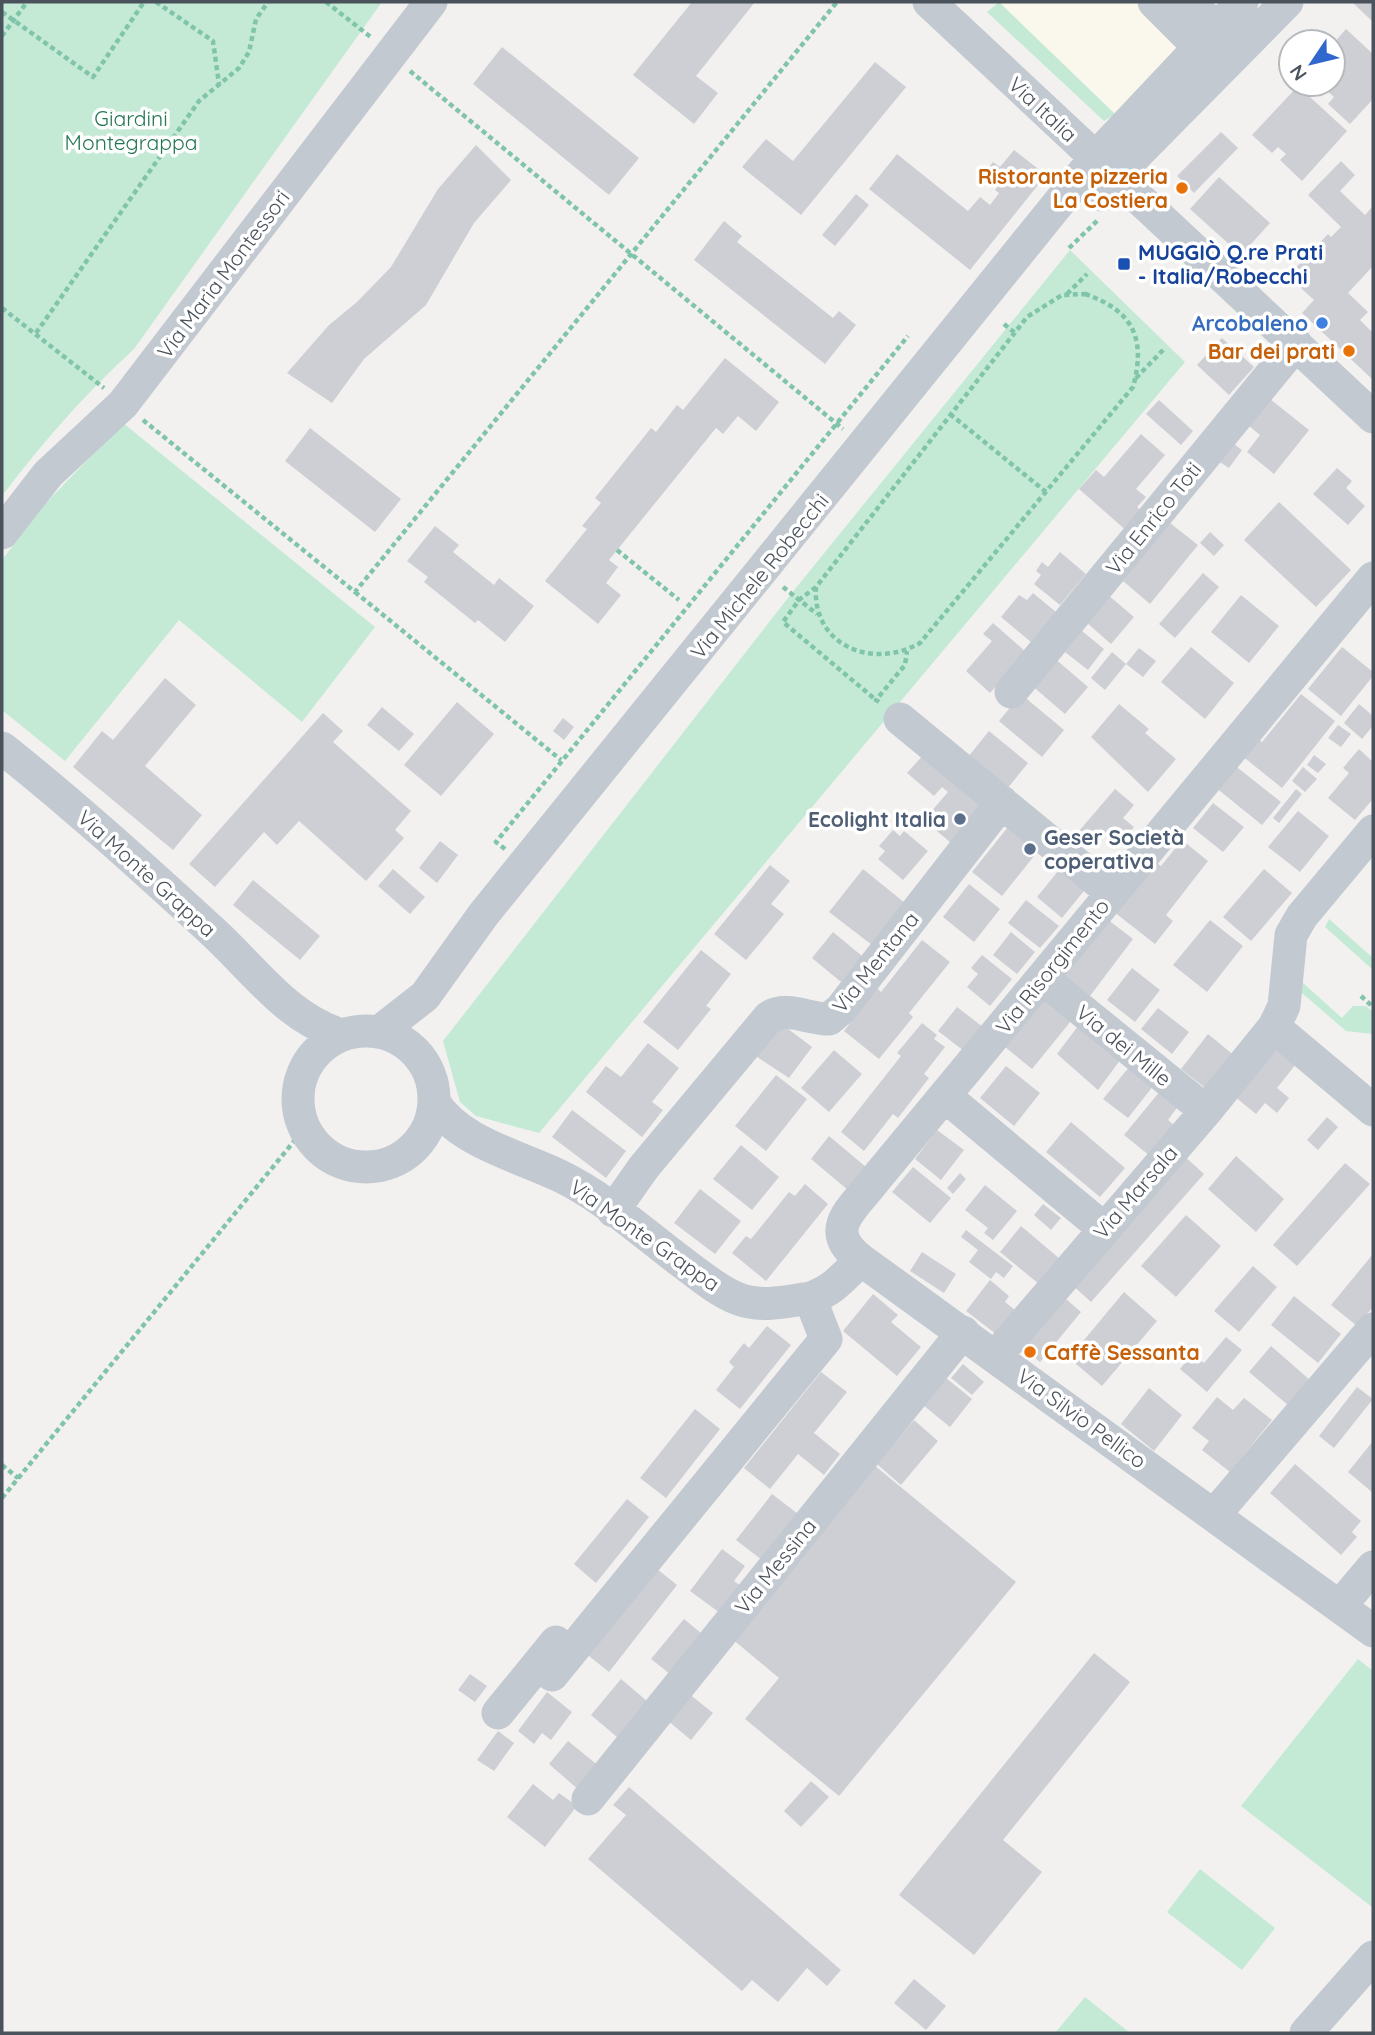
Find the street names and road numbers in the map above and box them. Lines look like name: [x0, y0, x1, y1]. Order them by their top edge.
street label: Via Italia: [1003, 71, 1083, 147]
street label: Via Maria Montessori: [151, 185, 295, 363]
street label: Via Enrico Toti: [1100, 456, 1206, 580]
street label: Via Michele Robecchi: [684, 488, 834, 664]
street label: Via Monte Grappa: [73, 804, 221, 942]
street label: Via Risorgimento: [990, 893, 1114, 1039]
street label: Via Mentana: [826, 906, 924, 1018]
street label: Via dei Mille: [1071, 999, 1177, 1091]
street label: Via Marsala: [1087, 1140, 1183, 1244]
street label: Via Monte Grappa: [565, 1174, 725, 1296]
street label: Via Silvio Pellico: [1012, 1362, 1152, 1474]
street label: Via Messina: [729, 1513, 821, 1619]

